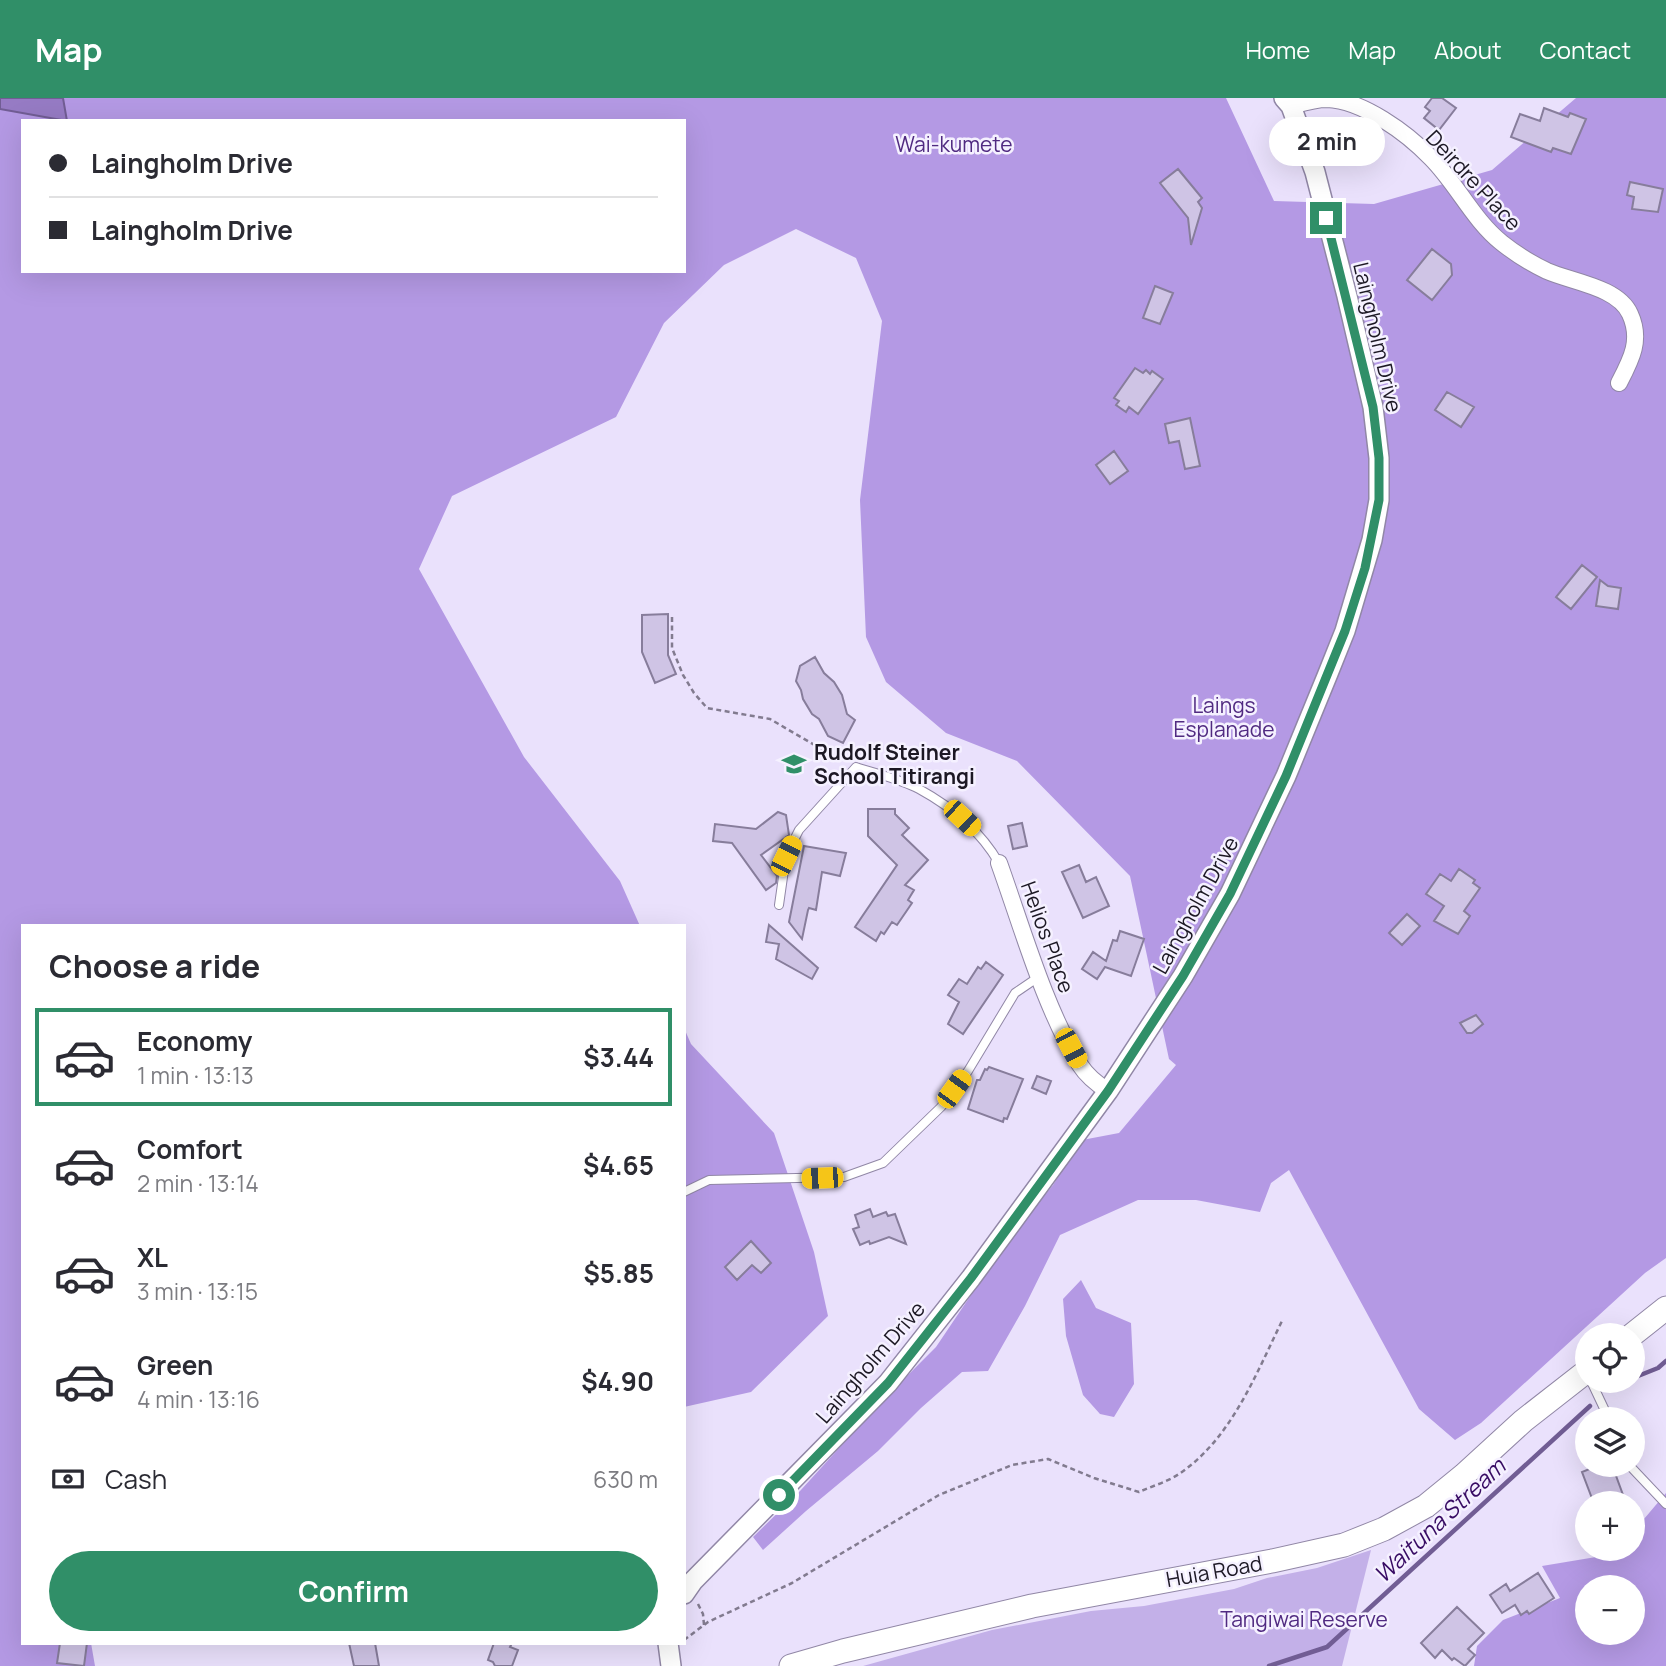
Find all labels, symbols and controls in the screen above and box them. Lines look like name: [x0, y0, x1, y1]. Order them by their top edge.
text: Map: [35, 27, 103, 72]
text: Home: [1245, 33, 1310, 66]
text: Map: [1348, 33, 1396, 66]
text: About: [1434, 33, 1502, 66]
text: Contact: [1540, 33, 1631, 66]
callout: 2 min: [1268, 116, 1384, 166]
street label: Deirdre Place: [1420, 124, 1528, 236]
text: 2 min: [1297, 125, 1357, 157]
park label: Wai-kumete: [895, 130, 1013, 158]
text: Laingholm Drive: [91, 145, 293, 181]
route end: [1310, 202, 1342, 234]
text: Laingholm Drive: [91, 212, 293, 248]
street label: Laingholm Drive: [1347, 259, 1409, 415]
park label: Laings Esplanade: [1174, 691, 1274, 743]
place label: Rudolf Steiner School Titirangi: [814, 738, 975, 790]
school or university icon: Rudolf Steiner School Titirangi: [780, 750, 808, 778]
car: [940, 796, 985, 840]
street label: Laingholm Drive: [1146, 831, 1244, 979]
car: [768, 833, 805, 879]
street label: Helios Place: [1015, 877, 1081, 997]
text: Choose a ride: [49, 944, 260, 988]
text: Economy: [137, 1023, 252, 1059]
car: [1052, 1025, 1091, 1071]
icon: car: [53, 1026, 116, 1089]
text: $3.44: [583, 1039, 654, 1075]
text: 1 min · 13:13: [137, 1059, 254, 1091]
car: [934, 1066, 975, 1112]
text: Comfort: [137, 1131, 243, 1167]
icon: car: [53, 1134, 116, 1197]
text: $4.65: [583, 1147, 654, 1183]
text: 2 min · 13:14: [137, 1167, 259, 1199]
car: [801, 1167, 844, 1189]
text: XL: [137, 1239, 168, 1275]
icon: car: [53, 1242, 116, 1305]
text: $5.85: [583, 1255, 654, 1291]
text: 3 min · 13:15: [137, 1275, 258, 1307]
street label: Laingholm Drive: [809, 1295, 931, 1429]
map controls: [1575, 1323, 1645, 1645]
button: locate: [1575, 1323, 1645, 1393]
text: Green: [137, 1347, 213, 1383]
icon: car: [53, 1350, 116, 1413]
text: $4.90: [581, 1363, 654, 1399]
text: 4 min · 13:16: [137, 1383, 260, 1415]
button: layers: [1575, 1407, 1645, 1477]
water label: Waituna Stream: [1366, 1449, 1513, 1590]
icon: cash: [49, 1460, 87, 1498]
text: Cash: [105, 1461, 167, 1497]
text: 630 m: [593, 1463, 658, 1495]
route start: [763, 1479, 795, 1511]
button: +: [1575, 1491, 1645, 1561]
street label: Huia Road: [1164, 1549, 1264, 1593]
button: Confirm: [49, 1551, 658, 1631]
button: −: [1575, 1575, 1645, 1645]
park label: Tangiwai Reserve: [1220, 1605, 1388, 1633]

